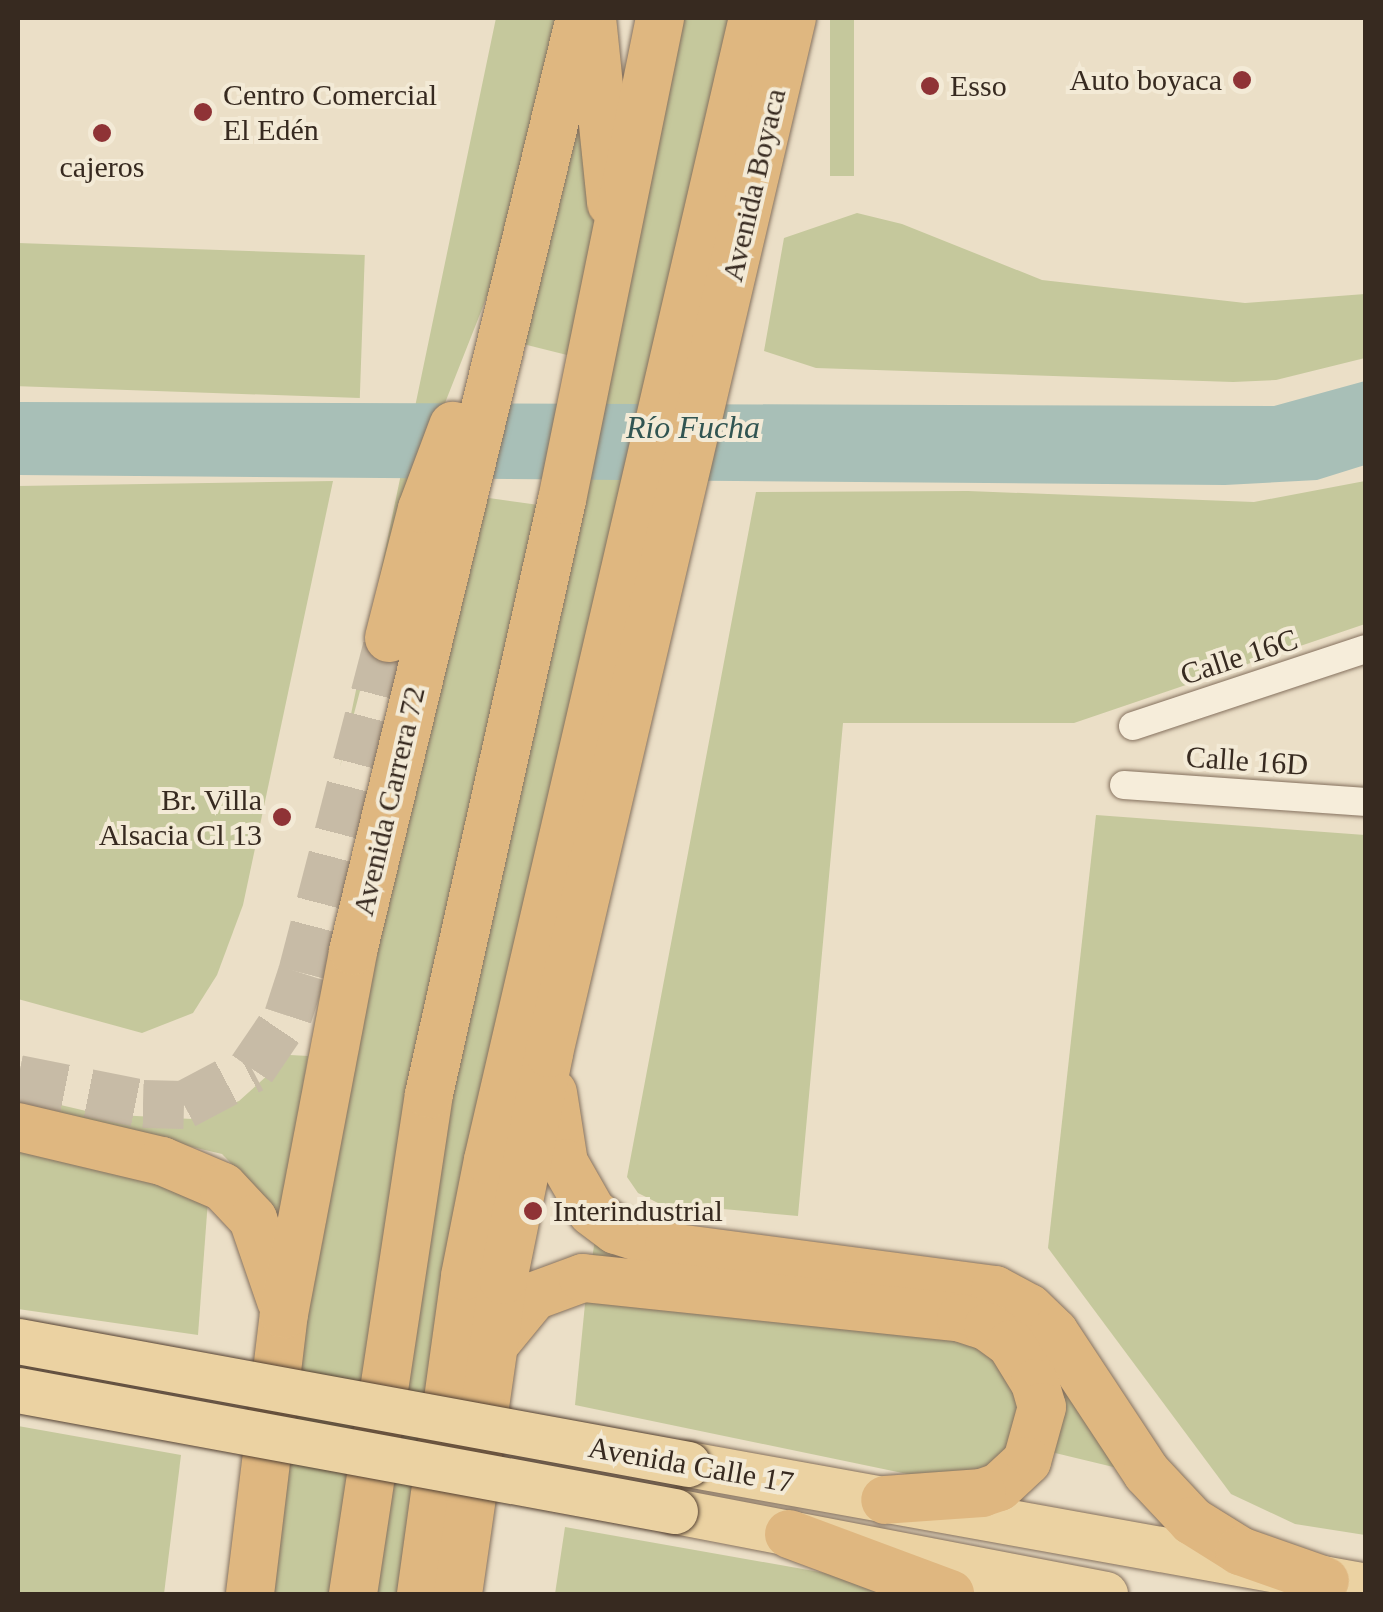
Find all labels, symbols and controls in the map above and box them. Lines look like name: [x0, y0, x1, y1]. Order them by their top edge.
place label: Auto boyaca: [1070, 62, 1222, 98]
place label: Esso: [950, 68, 1007, 104]
marker: Auto boyaca: [1231, 69, 1253, 91]
marker: Esso: [919, 75, 941, 97]
place label: Centro Comercial El Edén: [223, 77, 437, 148]
street label: Avenida Boyaca: [714, 85, 794, 285]
marker: Centro Comercial El Edén: [192, 101, 214, 123]
marker: cajeros: [91, 122, 113, 144]
place label: cajeros: [60, 149, 144, 185]
water label: Río Fucha: [626, 408, 760, 446]
street label: Calle 16C: [1176, 621, 1302, 693]
street label: Avenida Carrera 72: [345, 683, 433, 919]
street label: Calle 16D: [1185, 739, 1309, 783]
place label: Br. Villa Alsacia Cl 13: [99, 782, 262, 852]
marker: Br. Villa Alsacia Cl 13: [271, 806, 293, 828]
place label: Interindustrial: [553, 1193, 723, 1229]
marker: Interindustrial: [522, 1200, 544, 1222]
street label: Avenida Calle 17: [586, 1429, 796, 1501]

